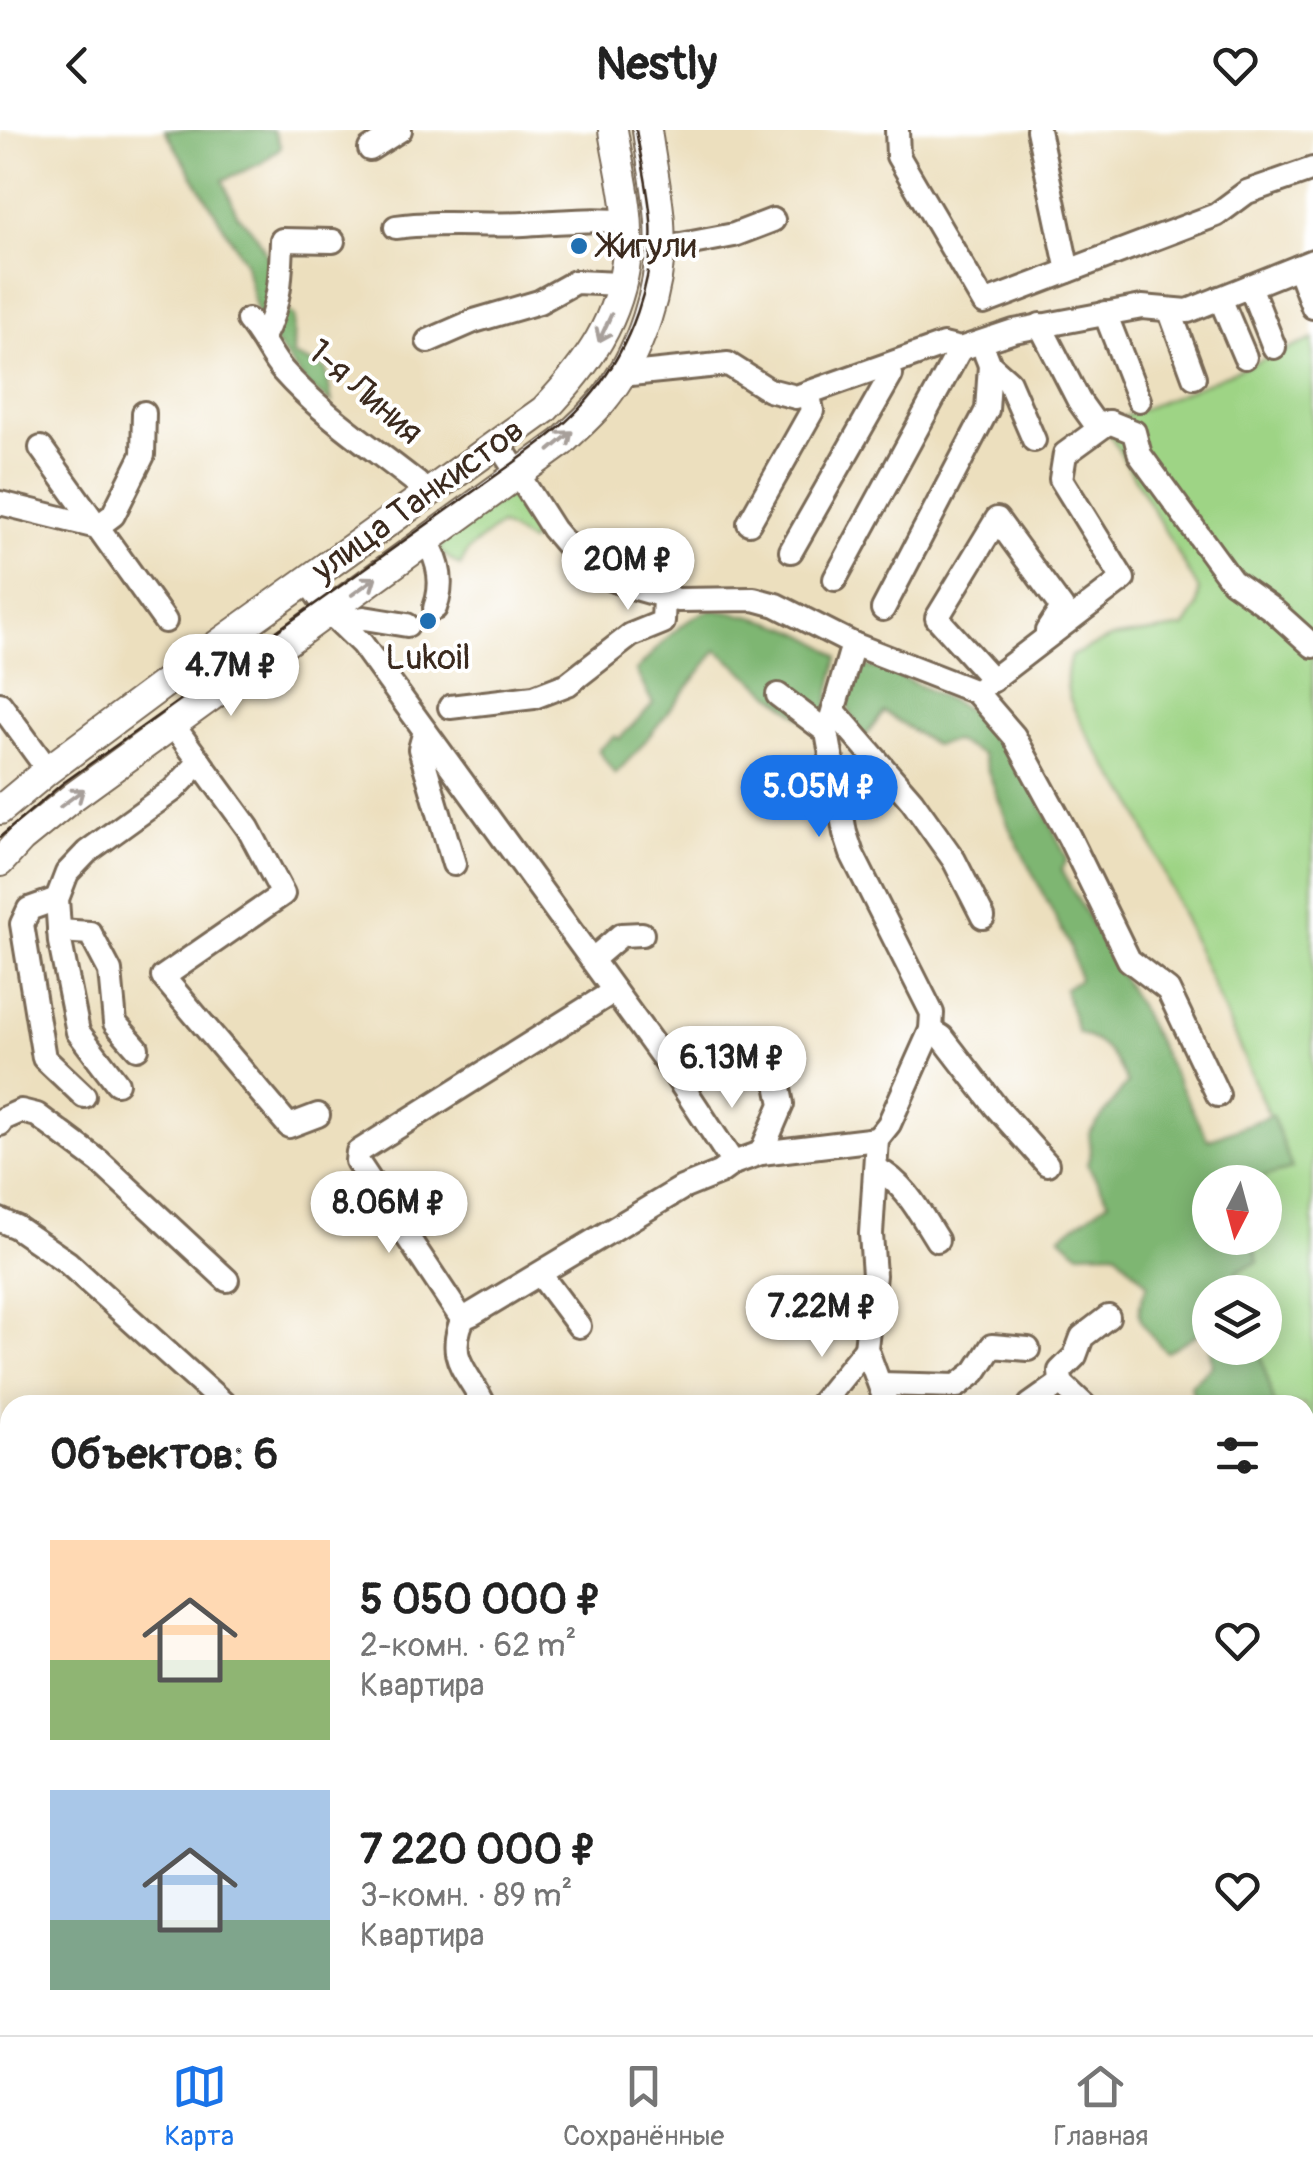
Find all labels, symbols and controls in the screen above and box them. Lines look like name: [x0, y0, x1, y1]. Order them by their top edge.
text: Nestly: [596, 37, 717, 93]
icon: back: [50, 38, 105, 93]
icon: heart: [1208, 38, 1263, 93]
place label: Жигули: [594, 224, 696, 268]
marker: Жигули: [568, 235, 590, 257]
one-way arrow: [595, 312, 614, 342]
street label: 1-я Линия: [298, 330, 432, 454]
street label: улица Танкистов: [302, 408, 533, 593]
one-way arrow: [548, 429, 573, 452]
pin: 20M ₽: [558, 528, 698, 613]
text: 20M ₽: [584, 540, 672, 580]
one-way arrow: [350, 576, 377, 597]
marker: Lukoil: [417, 610, 439, 632]
pin: 4.7M ₽: [150, 634, 312, 719]
place label: Lukoil: [385, 636, 471, 680]
text: 4.7M ₽: [185, 646, 277, 686]
pin: 5.05M ₽: [727, 755, 911, 840]
text: 5.05M ₽: [763, 767, 875, 807]
one-way arrow: [58, 787, 85, 808]
pin: 6.13M ₽: [640, 1026, 824, 1111]
text: 6.13M ₽: [679, 1038, 785, 1078]
north arrow: [1192, 1165, 1282, 1255]
map controls: [1192, 1165, 1282, 1365]
pin: 8.06M ₽: [297, 1171, 481, 1256]
text: 8.06M ₽: [333, 1183, 445, 1223]
pin: 7.22M ₽: [730, 1275, 914, 1360]
button: layers: [1192, 1275, 1282, 1365]
text: 7.22M ₽: [768, 1287, 876, 1327]
icon: filters: [1210, 1428, 1265, 1483]
text: Объектов: 6: [50, 1429, 278, 1481]
text: 5 050 000 ₽: [360, 1574, 602, 1626]
icon: home: [130, 1580, 250, 1700]
icon: heart: [1210, 1613, 1265, 1668]
text: 2-комн. · 62 m²: [360, 1626, 576, 1666]
text: Квартира: [360, 1666, 484, 1706]
text: 7 220 000 ₽: [360, 1824, 596, 1876]
icon: home: [130, 1830, 250, 1950]
icon: heart: [1210, 1863, 1265, 1918]
text: 3-комн. · 89 m²: [360, 1876, 572, 1916]
text: Квартира: [360, 1916, 484, 1956]
tab: Карта: [165, 2059, 234, 2154]
tab: Сохранённые: [563, 2059, 724, 2154]
tab: Главная: [1053, 2059, 1148, 2154]

